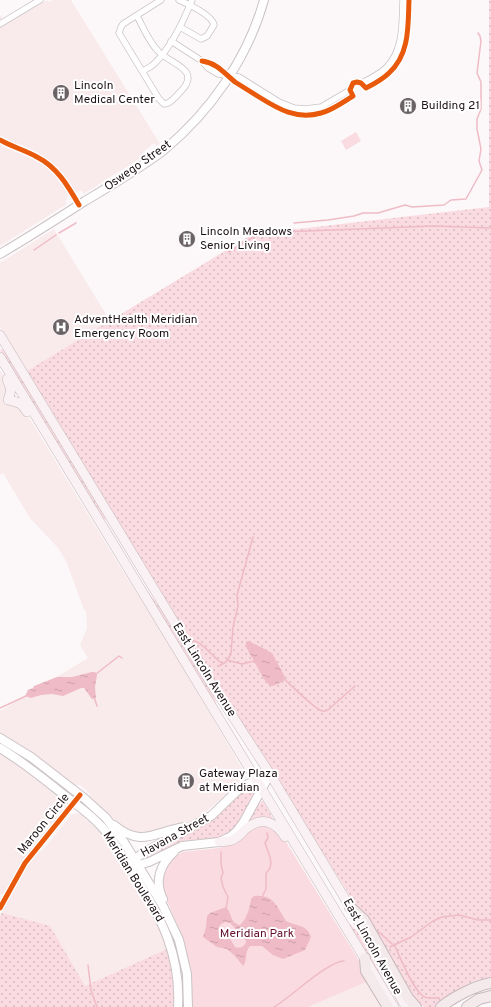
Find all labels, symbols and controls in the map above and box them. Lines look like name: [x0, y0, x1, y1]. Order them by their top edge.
place label: Lincoln Medical Center: [74, 78, 155, 108]
building icon: Lincoln Medical Center: [51, 83, 71, 103]
building icon: Building 21: [398, 96, 418, 116]
place label: Building 21: [421, 98, 480, 114]
street label: Oswego Street: [101, 137, 175, 195]
place label: Lincoln Meadows Senior Living: [200, 224, 292, 254]
building icon: Lincoln Meadows Senior Living: [177, 229, 197, 249]
place label: AdventHealth Meridian Emergency Room: [74, 312, 198, 342]
hospital icon: AdventHealth Meridian Emergency Room: [51, 317, 71, 337]
street label: East Lincoln Avenue: [169, 620, 239, 720]
place label: Gateway Plaza at Meridian: [199, 766, 277, 796]
building icon: Gateway Plaza at Meridian: [176, 771, 196, 791]
street label: Maroon Circle: [14, 790, 74, 858]
street label: Havana Street: [138, 811, 212, 861]
street label: Meridian Boulevard: [99, 829, 167, 925]
street label: East Lincoln Avenue: [339, 896, 405, 998]
park label: Meridian Park: [220, 926, 294, 942]

